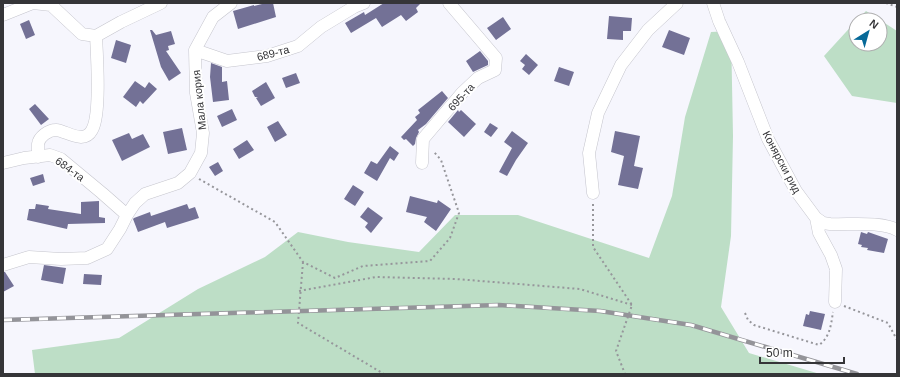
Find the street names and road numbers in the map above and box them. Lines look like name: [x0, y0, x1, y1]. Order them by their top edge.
street label: 689-та: [256, 43, 291, 63]
street label: Мала кория: [190, 69, 208, 131]
street label: 695-та: [445, 80, 477, 113]
street label: Конярски рид: [761, 129, 804, 196]
street label: 684-та: [53, 154, 88, 184]

